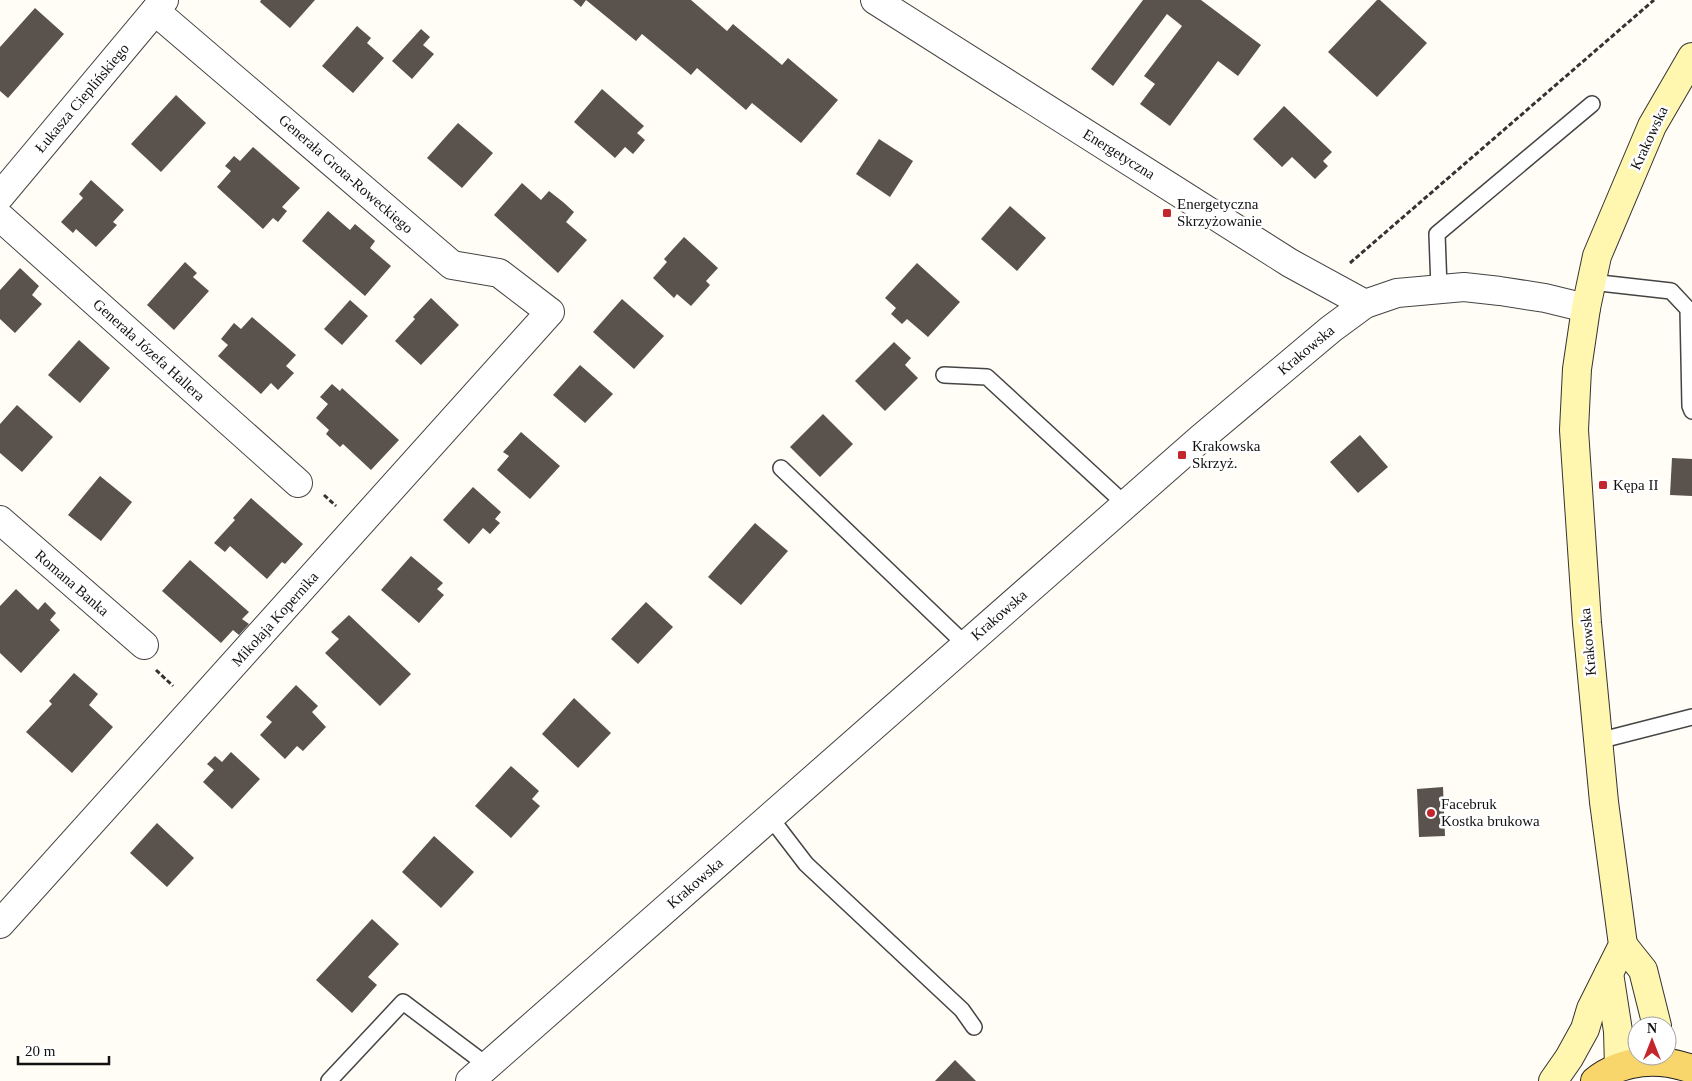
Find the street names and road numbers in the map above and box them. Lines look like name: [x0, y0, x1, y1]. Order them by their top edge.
street label: Łukasza Cieplińskiego: [32, 40, 132, 156]
street label: Krakowska: [1627, 103, 1671, 172]
street label: Generała Grota-Roweckiego: [276, 112, 416, 236]
street label: Energetyczna: [1080, 126, 1158, 183]
street label: Generała Józefa Hallera: [90, 296, 208, 404]
street label: Krakowska: [1275, 322, 1338, 378]
street label: Romana Banka: [32, 547, 112, 619]
street label: Mikołaja Kopernika: [228, 568, 322, 669]
street label: Krakowska: [968, 586, 1030, 643]
street label: Krakowska: [1577, 607, 1599, 677]
street label: Krakowska: [664, 854, 726, 911]

